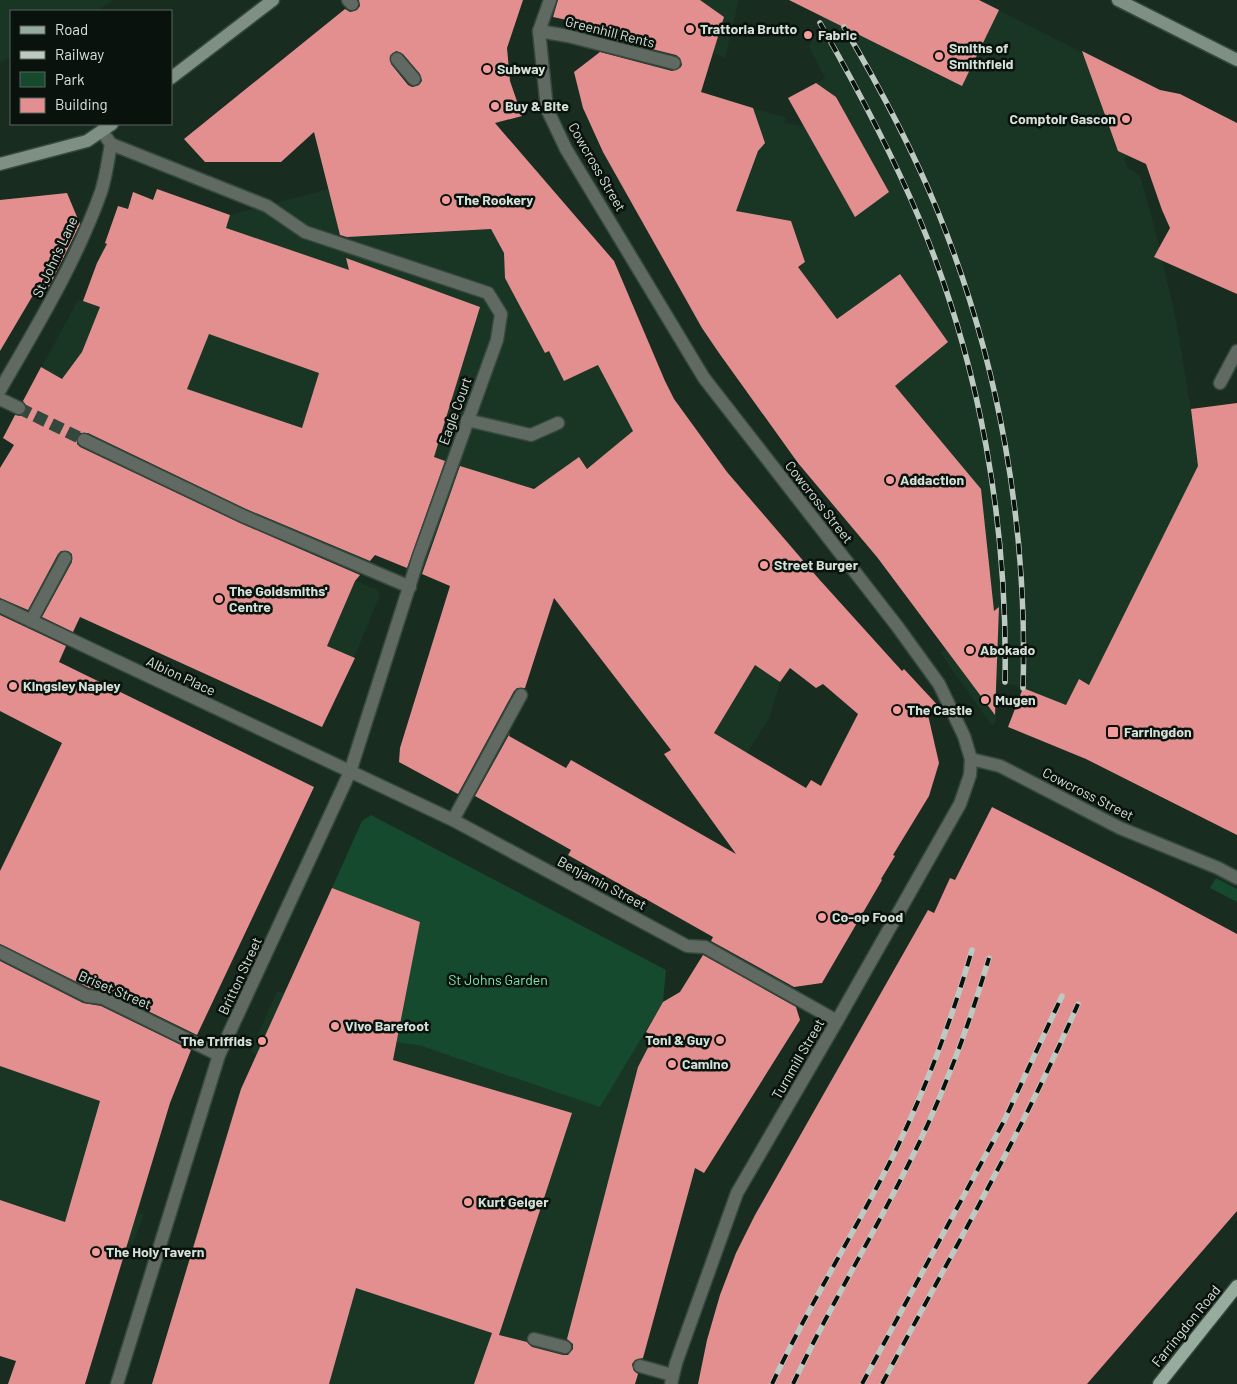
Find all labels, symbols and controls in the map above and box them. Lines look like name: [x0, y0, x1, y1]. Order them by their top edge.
legend: [10, 10, 172, 125]
street label: Greenhill Rents: [564, 12, 657, 51]
text: Road: [55, 20, 88, 38]
place label: Trattoria Brutto: [700, 20, 798, 37]
marker: Trattoria Brutto: [684, 23, 696, 35]
place label: Fabric: [818, 26, 857, 43]
marker: Fabric: [802, 29, 814, 41]
place label: Smiths of Smithfield: [949, 39, 1014, 72]
text: Railway: [55, 45, 104, 63]
marker: Smiths of Smithfield: [933, 50, 945, 62]
place label: Subway: [497, 60, 545, 77]
marker: Subway: [481, 63, 493, 75]
text: Park: [55, 70, 85, 88]
text: Building: [55, 95, 108, 113]
place label: Buy & Bite: [505, 97, 569, 114]
marker: Buy & Bite: [489, 100, 501, 112]
place label: Comptoir Gascon: [1009, 110, 1116, 127]
marker: Comptoir Gascon: [1120, 113, 1132, 125]
street label: Cowcross Street: [565, 119, 630, 214]
place label: The Rookery: [456, 191, 533, 208]
marker: The Rookery: [440, 194, 452, 206]
street label: St John's Lane: [28, 214, 81, 300]
street label: Eagle Court: [434, 375, 475, 447]
street label: Cowcross Street: [782, 457, 857, 546]
place label: Addaction: [900, 471, 964, 488]
marker: Addaction: [884, 474, 896, 486]
place label: Street Burger: [774, 556, 859, 573]
marker: Street Burger: [758, 559, 770, 571]
place label: The Goldsmiths' Centre: [229, 582, 328, 615]
marker: The Goldsmiths' Centre: [213, 593, 225, 605]
place label: Abokado: [980, 641, 1036, 658]
marker: Abokado: [964, 644, 976, 656]
street label: Albion Place: [144, 652, 218, 699]
place label: Kingsley Napley: [23, 677, 121, 694]
marker: Kingsley Napley: [7, 680, 19, 692]
place label: Mugen: [995, 691, 1036, 708]
marker: Mugen: [979, 694, 991, 706]
place label: The Castle: [907, 701, 973, 718]
marker: The Castle: [891, 704, 903, 716]
place label: Farringdon: [1124, 723, 1192, 740]
marker: Farringdon: [1106, 725, 1120, 739]
street label: Cowcross Street: [1040, 763, 1137, 824]
street label: Benjamin Street: [555, 852, 650, 913]
place label: Co-op Food: [832, 908, 903, 925]
marker: Co-op Food: [816, 911, 828, 923]
street label: Britton Street: [214, 934, 265, 1017]
street label: Briset Street: [76, 967, 154, 1013]
park label: St Johns Garden: [448, 971, 548, 988]
street label: Turnmill Street: [768, 1015, 827, 1102]
place label: Vivo Barefoot: [345, 1017, 429, 1034]
marker: Vivo Barefoot: [329, 1020, 341, 1032]
place label: Toni & Guy: [645, 1031, 710, 1048]
place label: The Triffids: [181, 1032, 252, 1049]
marker: Toni & Guy: [714, 1034, 726, 1046]
marker: The Triffids: [256, 1035, 268, 1047]
place label: Camino: [682, 1055, 729, 1072]
marker: Camino: [666, 1058, 678, 1070]
place label: Kurt Geiger: [478, 1193, 549, 1210]
marker: Kurt Geiger: [462, 1196, 474, 1208]
place label: The Holy Tavern: [106, 1243, 204, 1260]
marker: The Holy Tavern: [90, 1246, 102, 1258]
street label: Farringdon Road: [1148, 1281, 1224, 1370]

